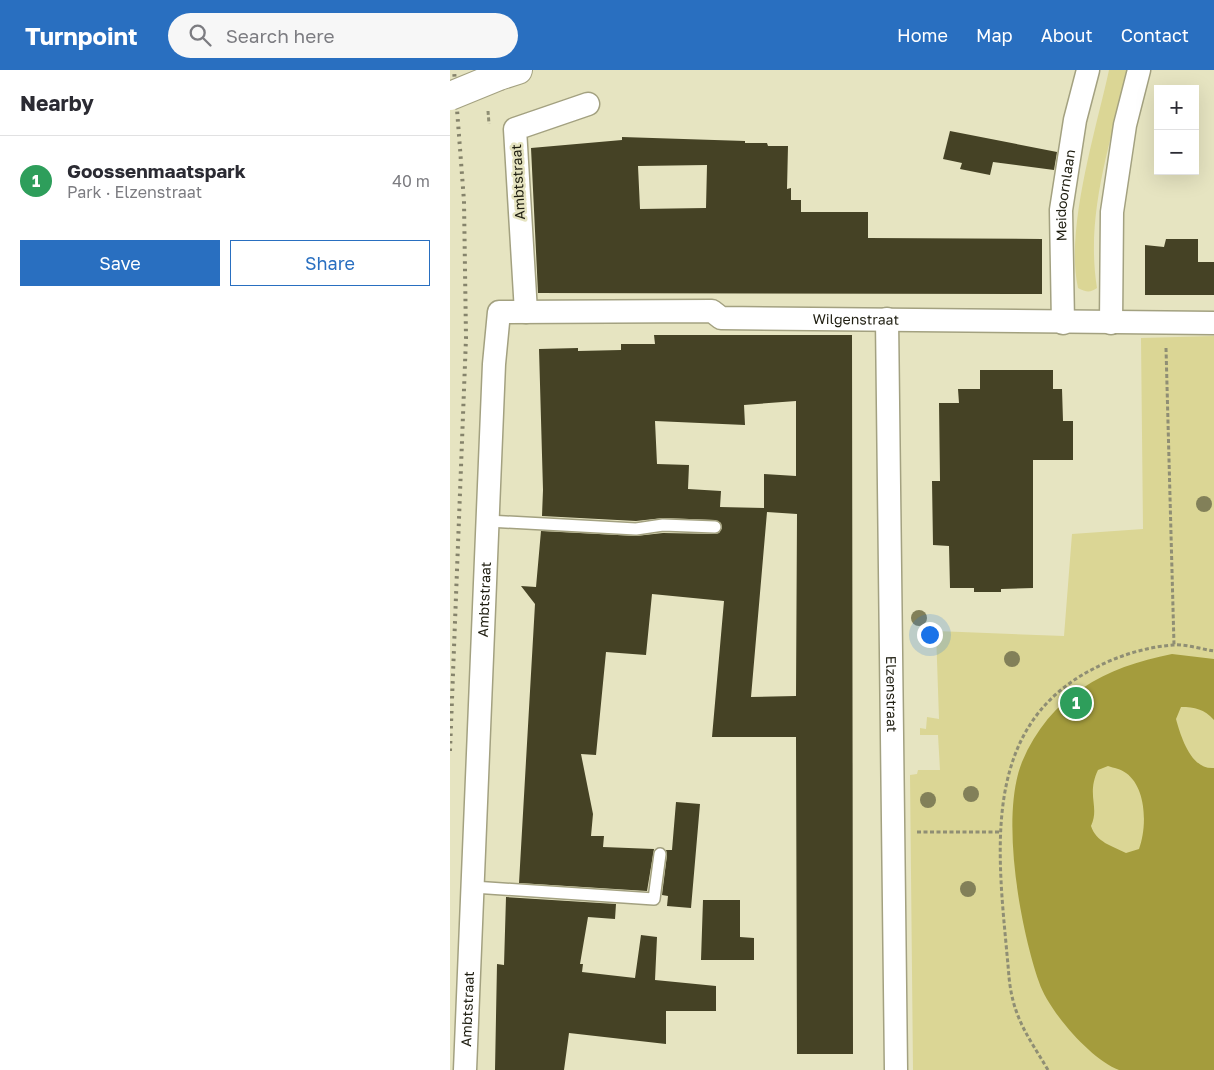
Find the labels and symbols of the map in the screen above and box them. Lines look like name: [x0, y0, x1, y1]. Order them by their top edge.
street label: Ambtstraat: [507, 144, 528, 220]
street label: Meidoornlaan: [1052, 148, 1078, 241]
street label: Wilgenstraat: [812, 310, 899, 328]
street label: Ambtstraat: [474, 561, 494, 638]
your location: [917, 622, 943, 648]
street label: Elzenstraat: [883, 656, 901, 732]
pin: 1: [1060, 684, 1092, 722]
street label: Ambtstraat: [457, 971, 477, 1047]

